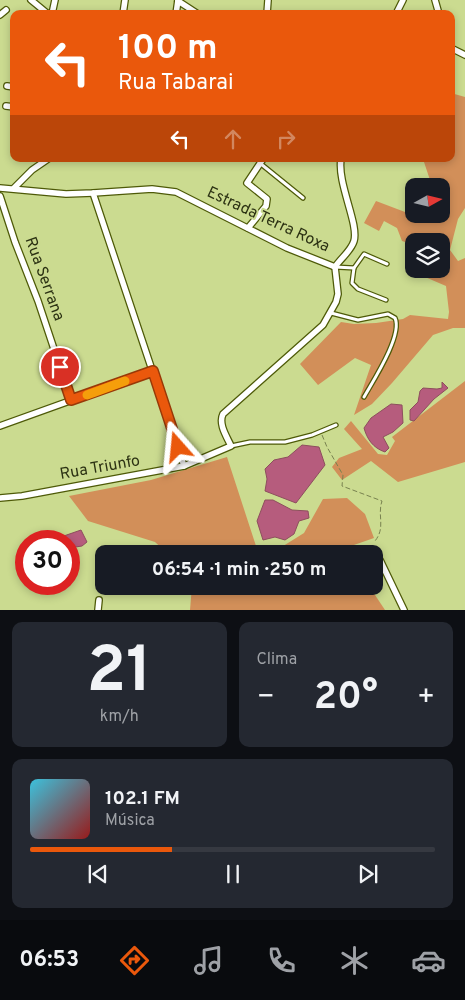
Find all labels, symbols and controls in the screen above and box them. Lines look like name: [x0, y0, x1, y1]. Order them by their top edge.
text: 100 m: [118, 27, 218, 71]
icon: left: [35, 30, 100, 95]
text: Rua Tabarai: [118, 70, 233, 97]
icon: left: [166, 125, 194, 153]
icon: ahead: [219, 125, 247, 153]
icon: right: [272, 125, 300, 153]
north arrow: [405, 178, 450, 222]
map controls: [405, 178, 450, 278]
street label: Estrada Terra Roxa: [203, 183, 333, 257]
button: layers: [405, 233, 450, 278]
street label: Rua Serrana: [20, 234, 68, 324]
pin: [39, 346, 81, 388]
icon: arrive: [46, 353, 74, 381]
position arrow: [151, 420, 203, 472]
street label: Rua Triunfo: [58, 451, 142, 485]
speed limit sign: 30: [15, 530, 80, 595]
text: 06:54 · 1 min · 250 m: [152, 558, 326, 582]
text: 21: [86, 633, 152, 715]
text: Clima: [257, 650, 297, 670]
text: 20°: [314, 674, 378, 723]
text: −: [257, 680, 275, 716]
text: +: [417, 680, 435, 716]
text: km/h: [100, 707, 139, 727]
text: 102.1 FM: [105, 787, 180, 811]
text: Música: [105, 811, 155, 831]
icon: previous: [84, 860, 112, 888]
icon: pause: [219, 860, 247, 888]
icon: next: [354, 860, 382, 888]
icon: directions: [117, 943, 152, 978]
icon: music: [191, 943, 226, 978]
icon: phone: [264, 943, 299, 978]
icon: climate: [337, 943, 372, 978]
icon: car: [411, 943, 446, 978]
text: 06:53: [19, 947, 79, 974]

